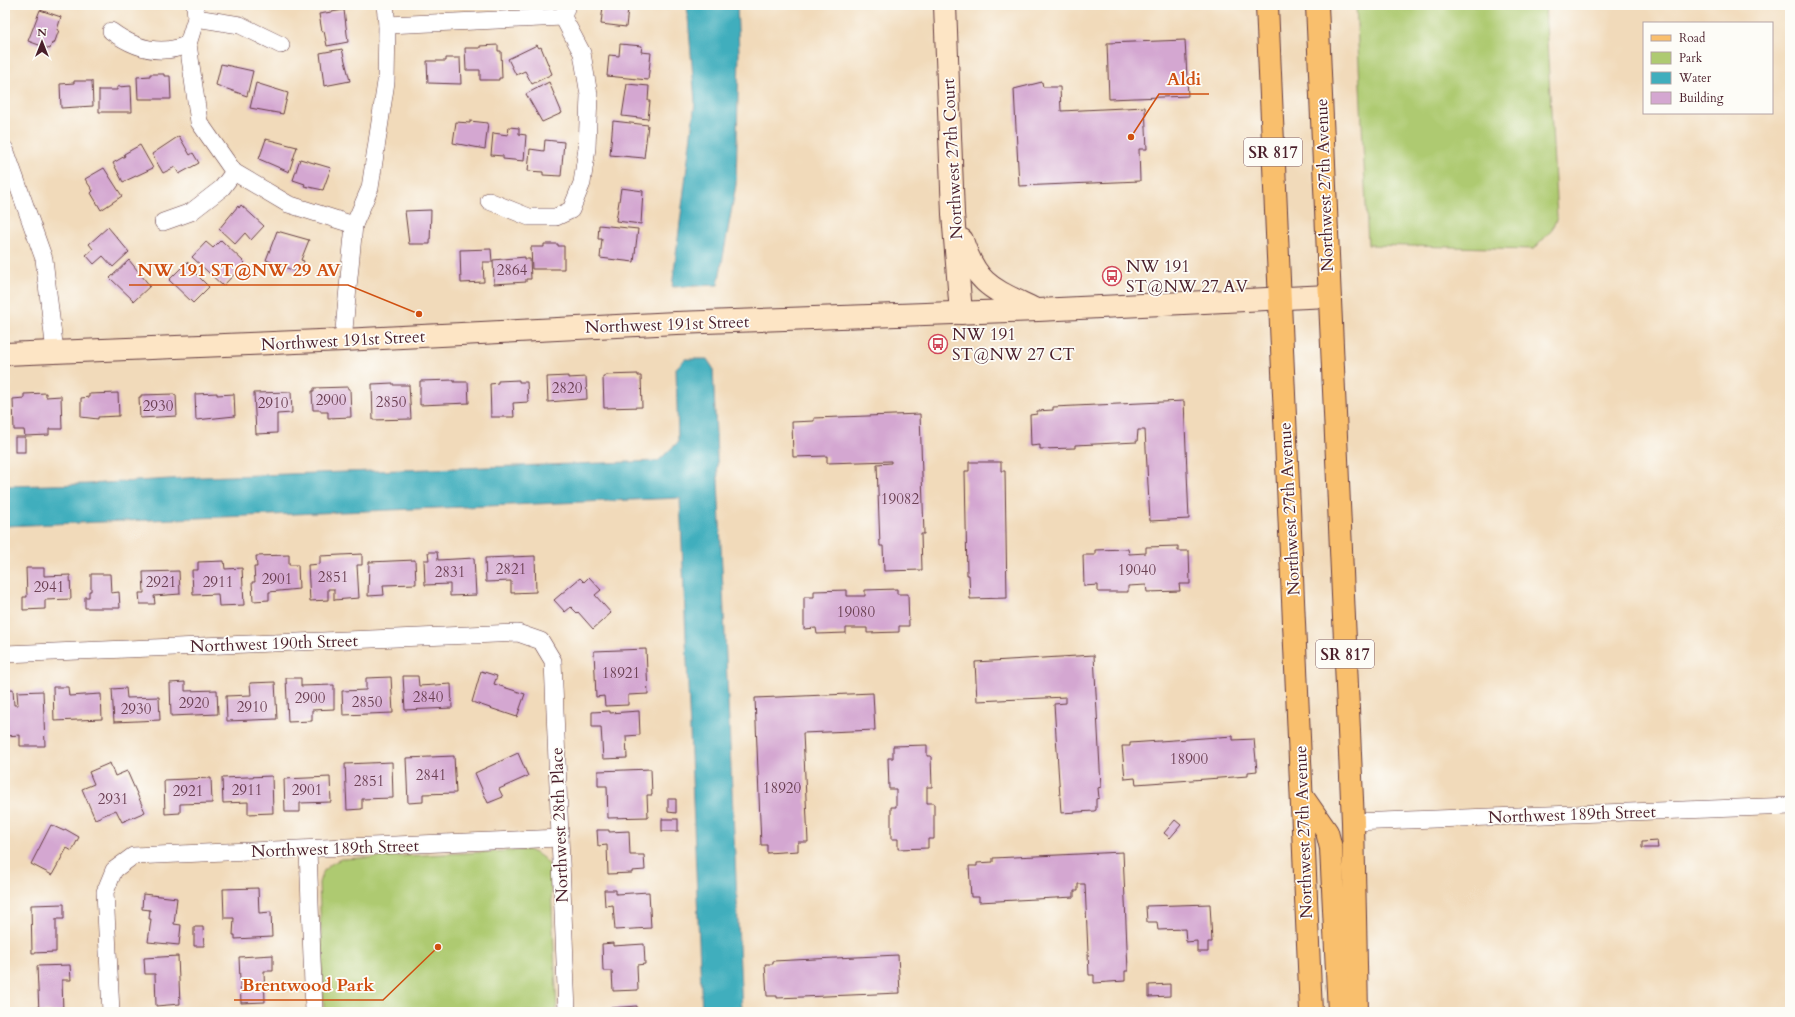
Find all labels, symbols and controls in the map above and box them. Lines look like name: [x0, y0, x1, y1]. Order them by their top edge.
north arrow: [22, 22, 62, 62]
legend: [1643, 22, 1773, 114]
text: N: [37, 25, 47, 40]
text: Road: [1679, 30, 1706, 46]
text: Park: [1679, 50, 1703, 66]
callout: Aldi: [1159, 64, 1209, 94]
text: Aldi: [1167, 67, 1201, 92]
text: Water: [1678, 70, 1712, 86]
street label: Northwest 27th Court: [937, 77, 968, 240]
text: Building: [1679, 90, 1724, 106]
street label: Northwest 27th Avenue: [1310, 98, 1339, 272]
road number: SR 817: [1244, 138, 1302, 166]
callout: NW 191 ST@NW 29 AV: [129, 255, 348, 285]
place label: NW 191 ST@NW 27 AV: [1126, 255, 1248, 298]
text: NW 191 ST@NW 29 AV: [137, 258, 341, 283]
house number: 2864: [497, 260, 528, 280]
bus stop icon: NW 191 ST@NW 27 AV: [1101, 265, 1123, 287]
street label: Northwest 191st Street: [585, 310, 750, 339]
place label: NW 191 ST@NW 27 CT: [952, 323, 1075, 366]
street label: Northwest 191st Street: [260, 325, 426, 356]
bus stop icon: NW 191 ST@NW 27 CT: [927, 333, 949, 355]
house number: 2820: [552, 378, 583, 398]
house number: 2900: [316, 390, 347, 410]
house number: 2850: [376, 392, 407, 412]
house number: 2910: [258, 393, 289, 413]
house number: 2930: [143, 396, 174, 416]
street label: Northwest 27th Avenue: [1273, 422, 1306, 596]
house number: 19082: [881, 489, 920, 509]
house number: 2821: [496, 559, 526, 579]
house number: 19040: [1118, 560, 1157, 580]
house number: 2831: [435, 562, 465, 582]
house number: 2851: [318, 567, 348, 587]
house number: 2901: [262, 569, 292, 589]
house number: 2921: [146, 572, 176, 592]
house number: 2911: [203, 572, 233, 592]
house number: 2941: [34, 577, 64, 597]
house number: 19080: [837, 602, 876, 622]
street label: Northwest 190th Street: [190, 629, 359, 658]
road number: SR 817: [1316, 640, 1374, 668]
house number: 18921: [602, 663, 640, 683]
house number: 2840: [413, 687, 444, 707]
house number: 2900: [295, 688, 326, 708]
house number: 2850: [352, 692, 383, 712]
house number: 2920: [179, 693, 210, 713]
house number: 2910: [237, 697, 268, 717]
house number: 2930: [121, 699, 152, 719]
street label: Northwest 27th Avenue: [1289, 745, 1318, 919]
street label: Northwest 28th Place: [545, 747, 574, 903]
house number: 18900: [1170, 749, 1209, 769]
house number: 2841: [416, 765, 446, 785]
house number: 2851: [354, 771, 384, 791]
house number: 18920: [763, 778, 802, 798]
house number: 2911: [232, 780, 262, 800]
house number: 2901: [292, 780, 322, 800]
house number: 2921: [173, 781, 203, 801]
house number: 2931: [98, 789, 128, 809]
street label: Northwest 189th Street: [1488, 800, 1657, 829]
street label: Northwest 189th Street: [251, 834, 420, 863]
callout: Brentwood Park: [234, 970, 383, 1000]
text: Brentwood Park: [241, 973, 375, 998]

